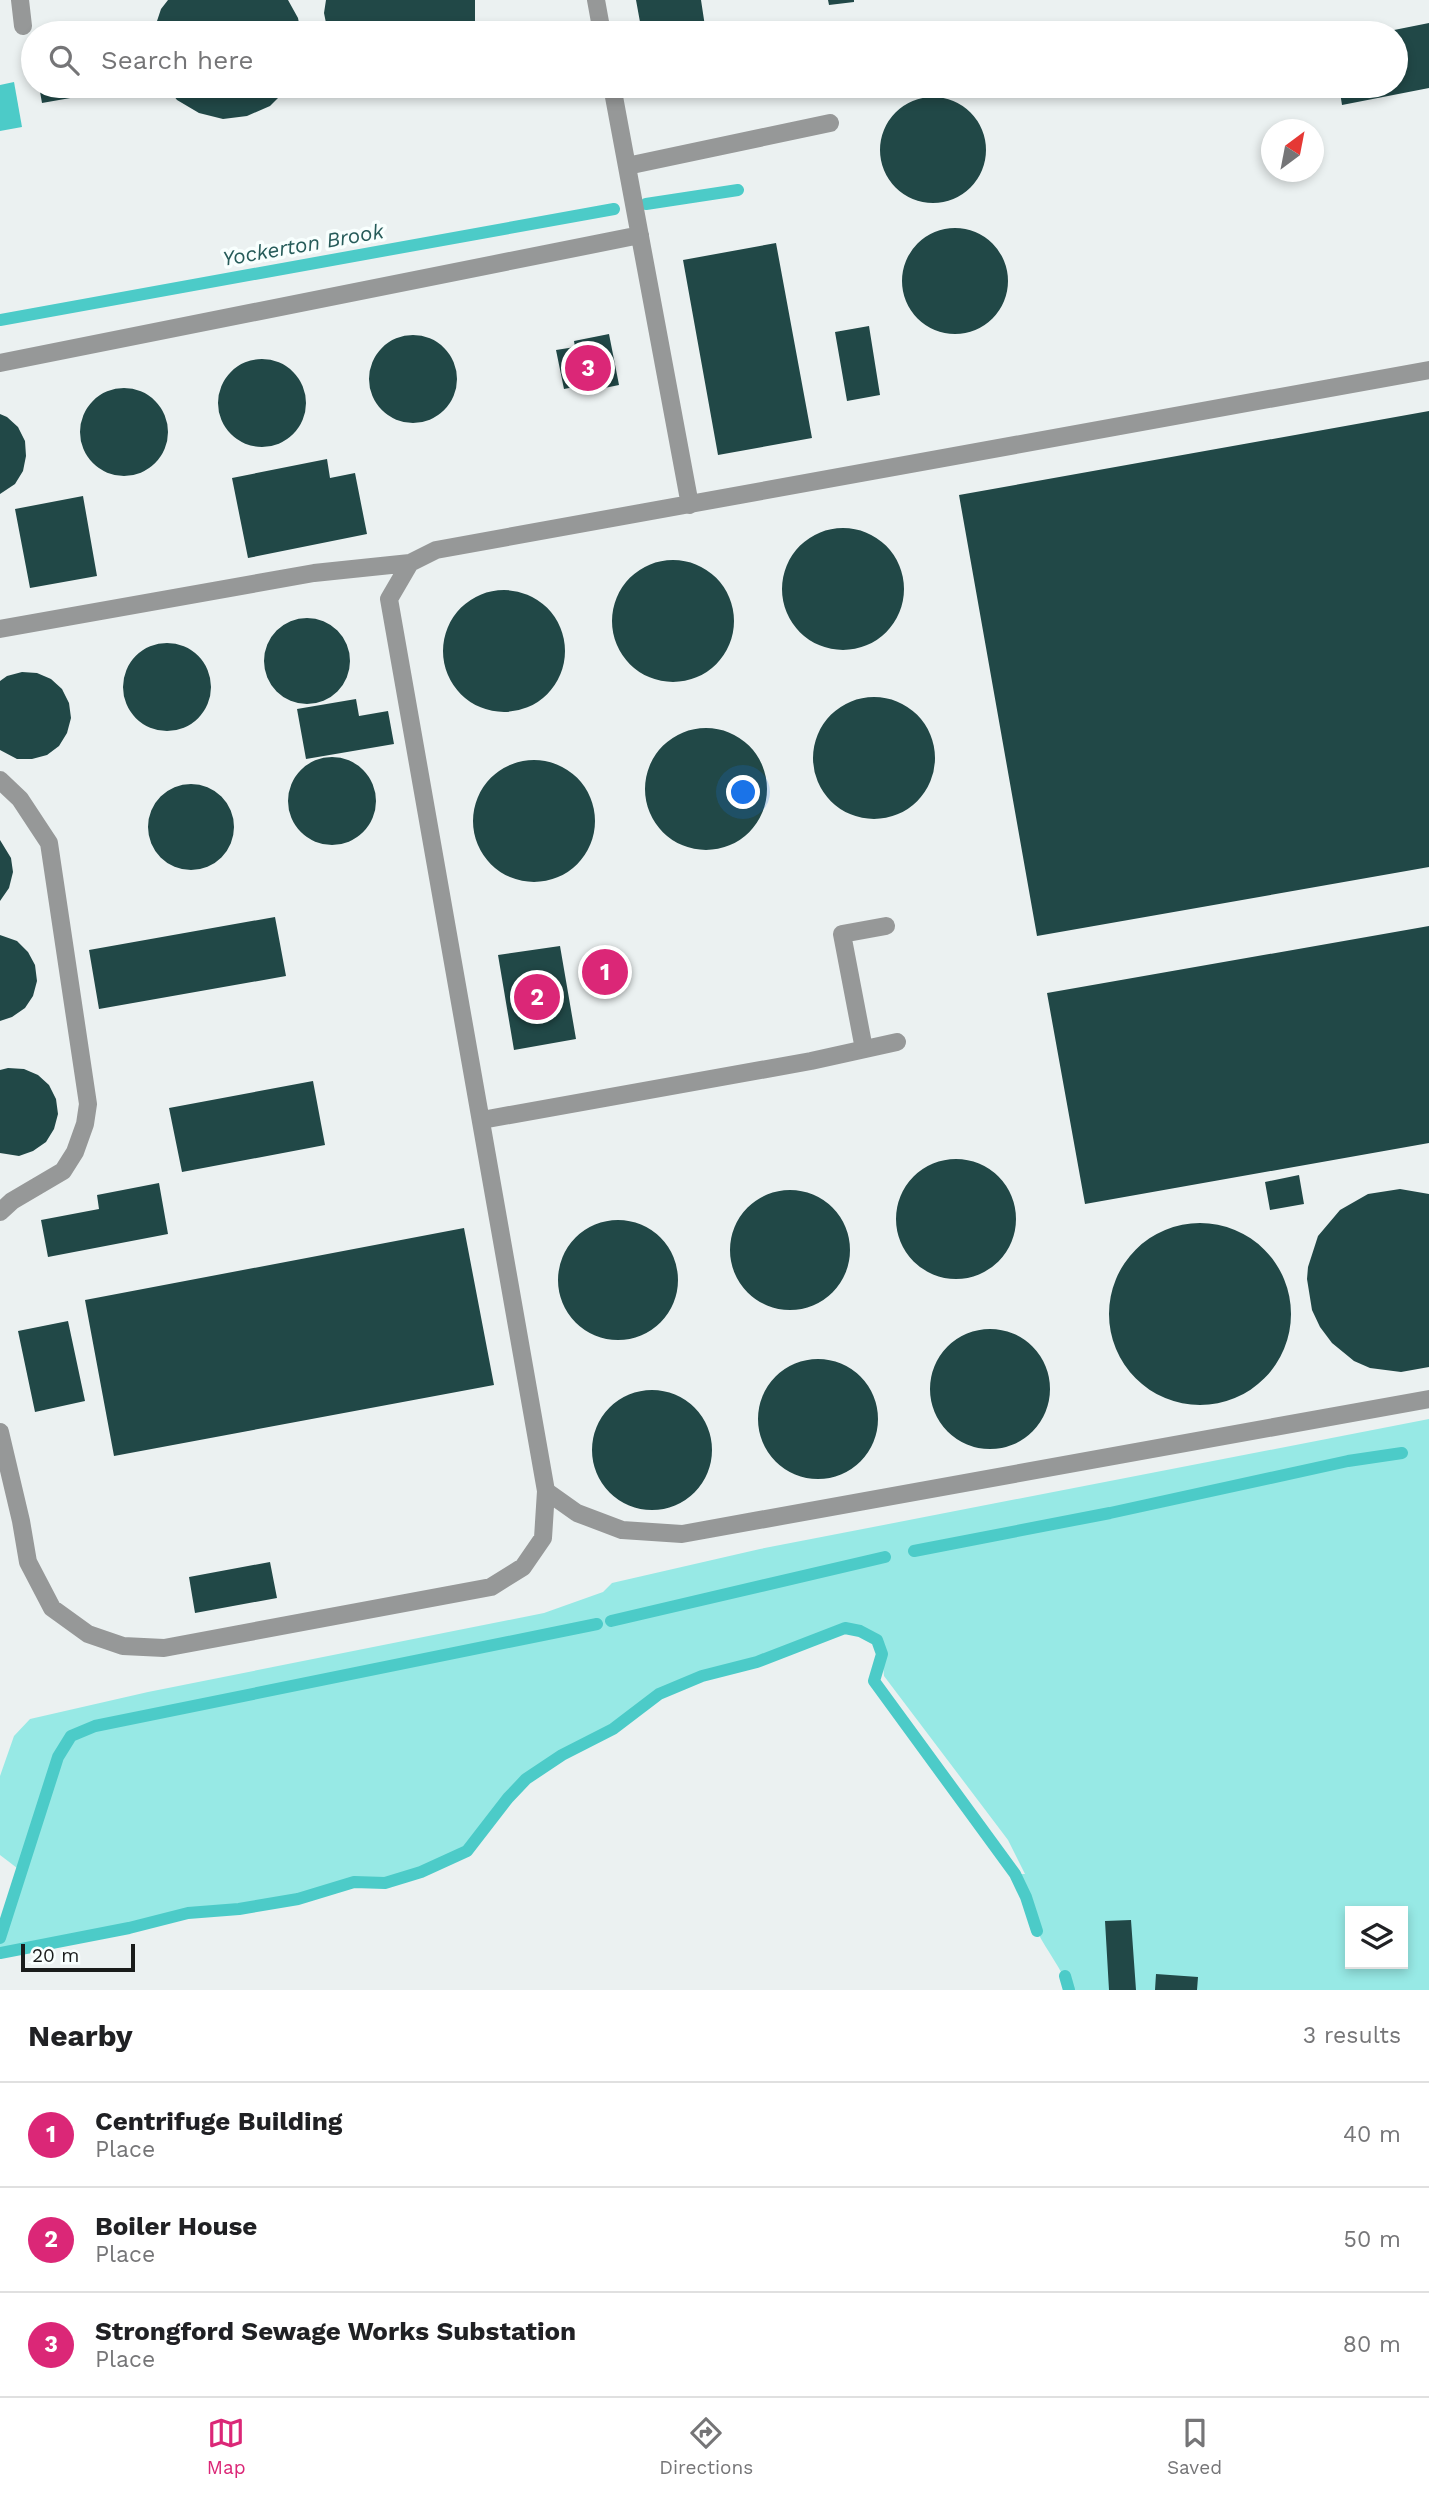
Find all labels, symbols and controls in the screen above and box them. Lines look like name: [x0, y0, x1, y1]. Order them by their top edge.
search box: [21, 21, 1408, 98]
icon: search: [45, 41, 83, 79]
text: Search here: [101, 45, 253, 75]
north arrow: [1261, 119, 1324, 182]
water label: Yockerton Brook: [220, 218, 386, 271]
pin: 3: [565, 342, 611, 394]
your location: [726, 775, 760, 809]
pin: 1: [582, 946, 628, 998]
pin: 2: [514, 971, 560, 1023]
map controls: [1345, 1906, 1408, 1969]
button: layers: [1345, 1906, 1408, 1969]
scale bar: [21, 1941, 135, 1973]
text: 20 m: [32, 1944, 79, 1967]
text: Nearby: [28, 2018, 133, 2053]
text: 3 results: [1303, 2022, 1401, 2049]
text: Centrifuge Building: [95, 2106, 342, 2136]
text: 1: [46, 2121, 56, 2148]
text: 40 m: [1343, 2121, 1401, 2148]
text: Place: [95, 2136, 155, 2163]
text: Boiler House: [95, 2211, 257, 2241]
text: 2: [44, 2226, 58, 2253]
text: 50 m: [1344, 2226, 1401, 2253]
text: Place: [95, 2241, 155, 2268]
text: Strongford Sewage Works Substation: [95, 2316, 576, 2346]
text: 3: [44, 2331, 58, 2358]
text: 80 m: [1343, 2331, 1401, 2358]
text: Place: [95, 2346, 155, 2373]
tab: Map: [207, 2414, 246, 2479]
tab: Directions: [659, 2414, 753, 2479]
tab: Saved: [1167, 2414, 1222, 2479]

